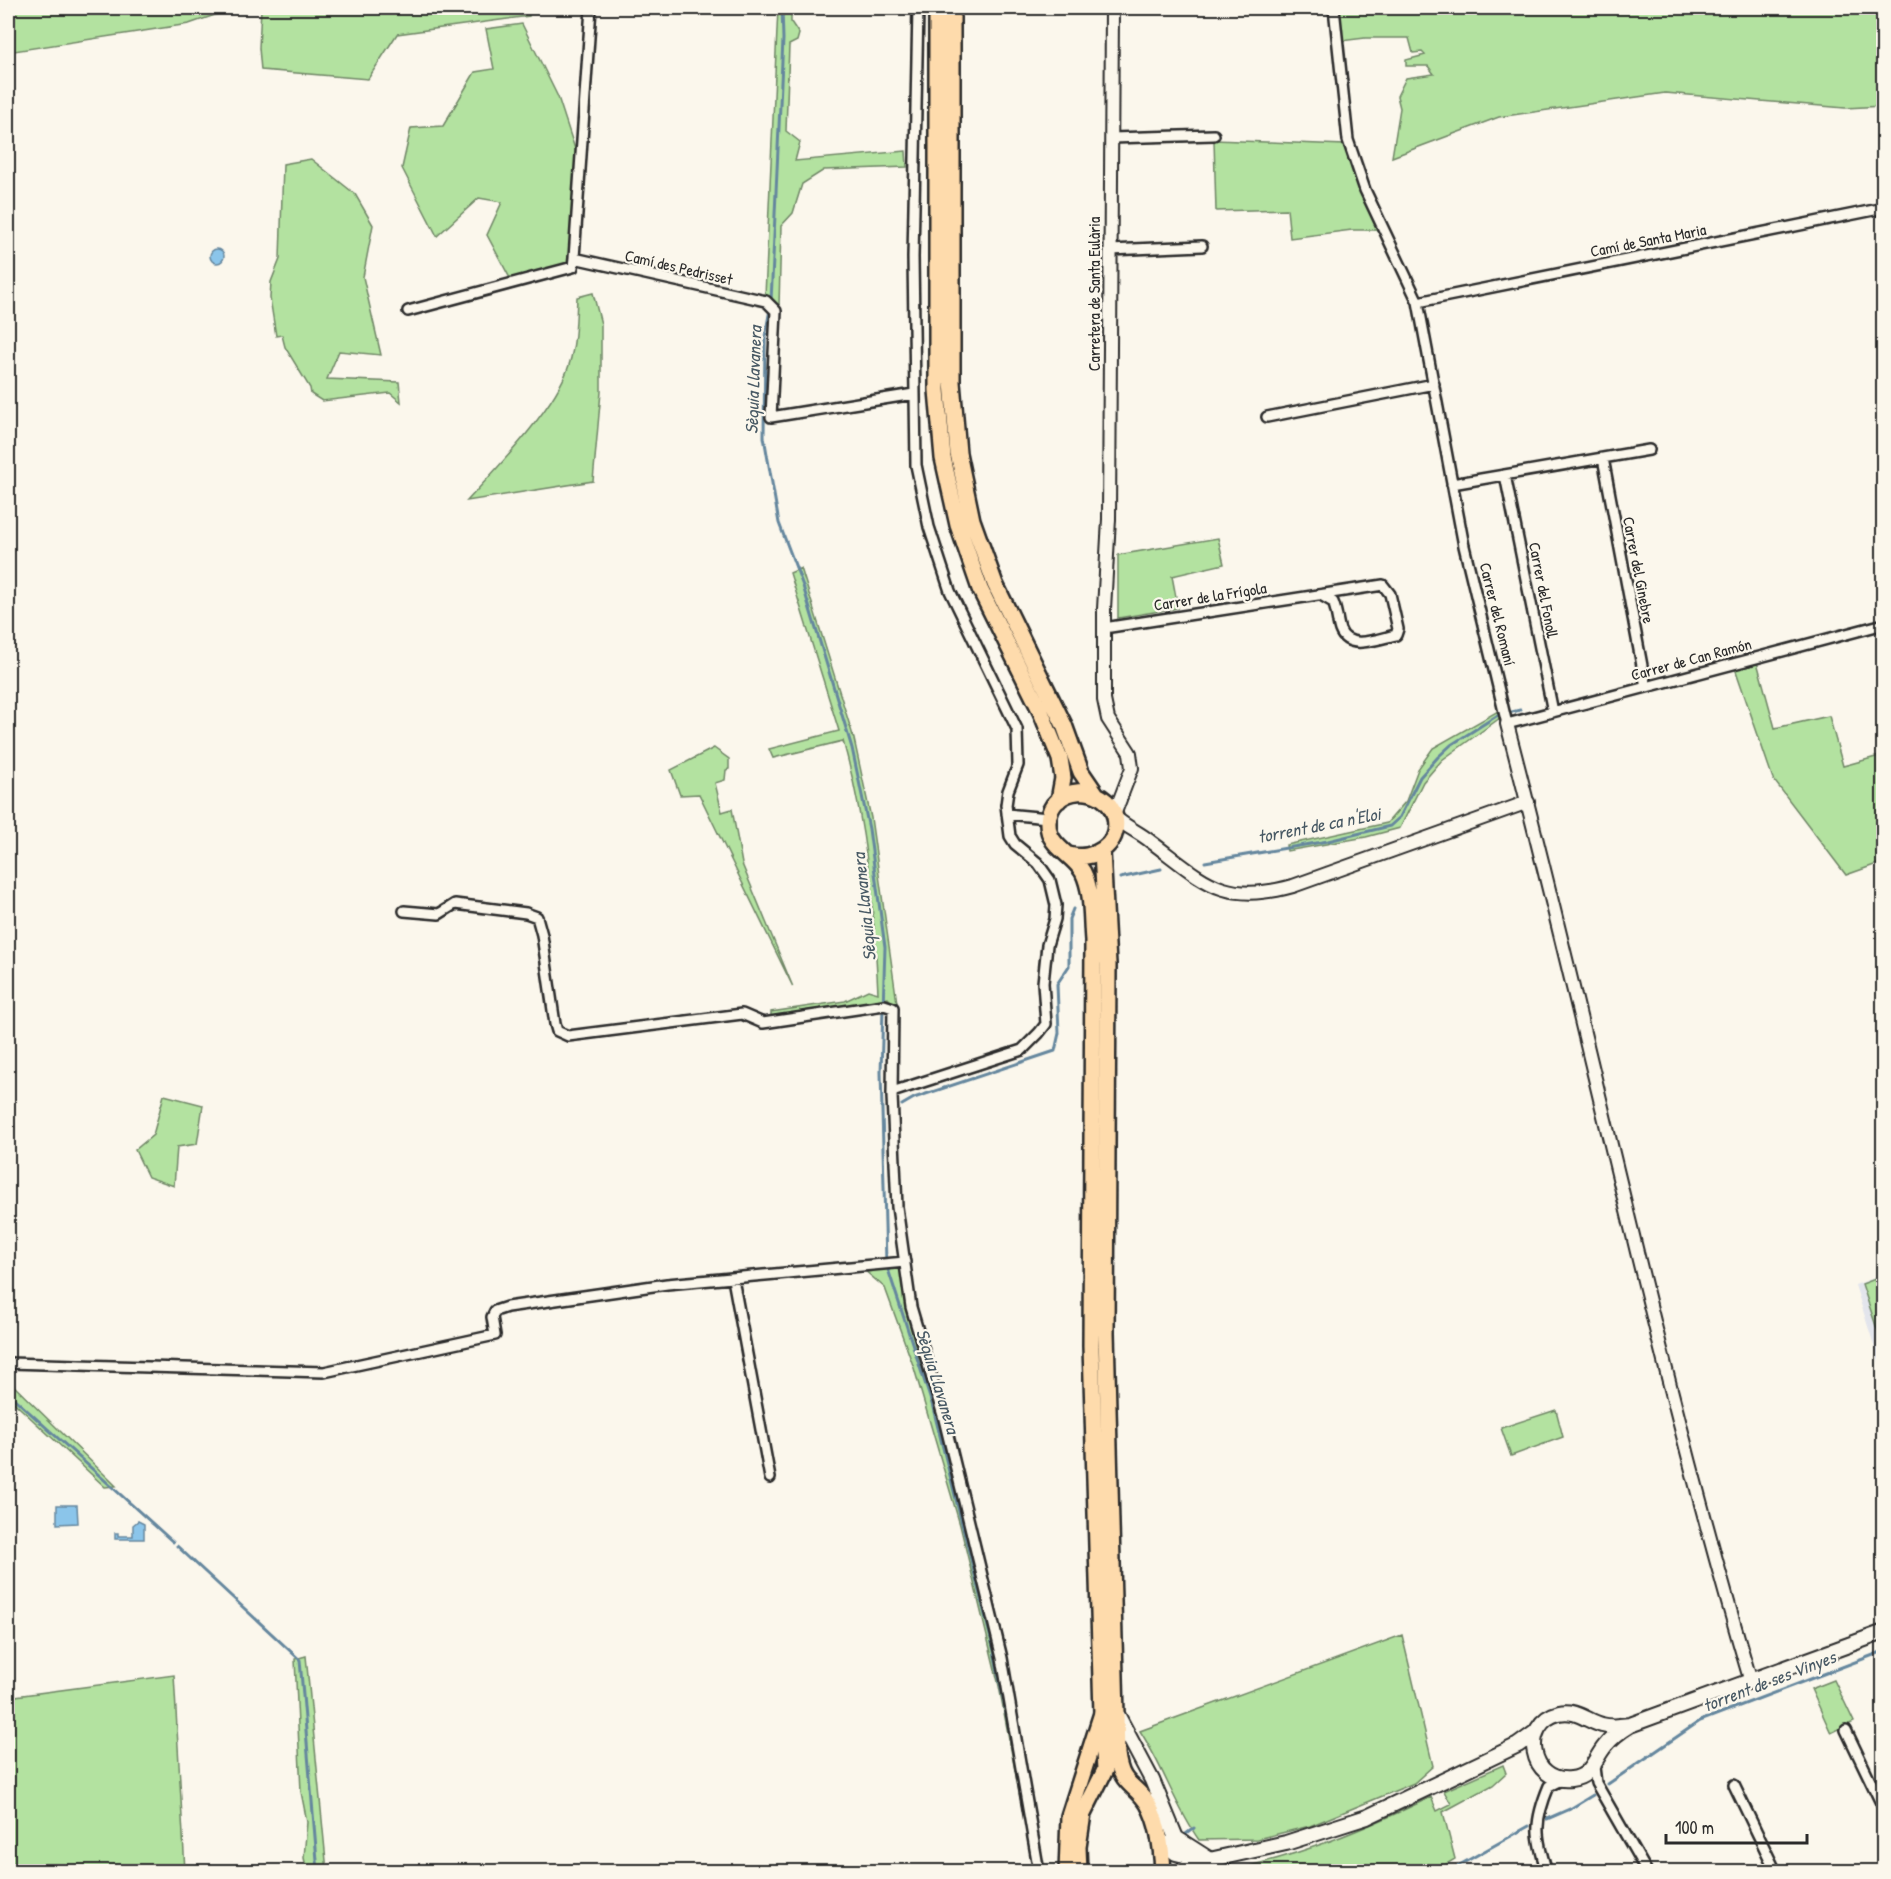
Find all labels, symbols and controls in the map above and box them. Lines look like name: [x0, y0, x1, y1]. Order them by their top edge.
street label: Carretera de Santa Eulària: [1083, 217, 1105, 371]
street label: Camí de Santa Maria: [1588, 218, 1708, 262]
street label: Camí des Pedrisset: [623, 244, 735, 290]
water label: Sèquia Llavanera: [739, 324, 767, 435]
street label: Carrer del Ginebre: [1618, 515, 1660, 626]
street label: Carrer del Fonoll: [1524, 540, 1564, 640]
street label: Carrer del Romaní: [1475, 560, 1521, 668]
street label: Carrer de la Frígola: [1152, 576, 1268, 616]
street label: Carrer de Can Ramón: [1628, 632, 1754, 686]
water label: torrent de ca n'Eloi: [1255, 800, 1384, 849]
water label: Sèquia Llavanera: [846, 850, 882, 962]
water label: Sèquia Llavanera: [910, 1326, 966, 1438]
water label: torrent de ses Vinyes: [1699, 1643, 1841, 1718]
scale bar: [1666, 1807, 1807, 1845]
text: 100 m: [1675, 1815, 1714, 1840]

